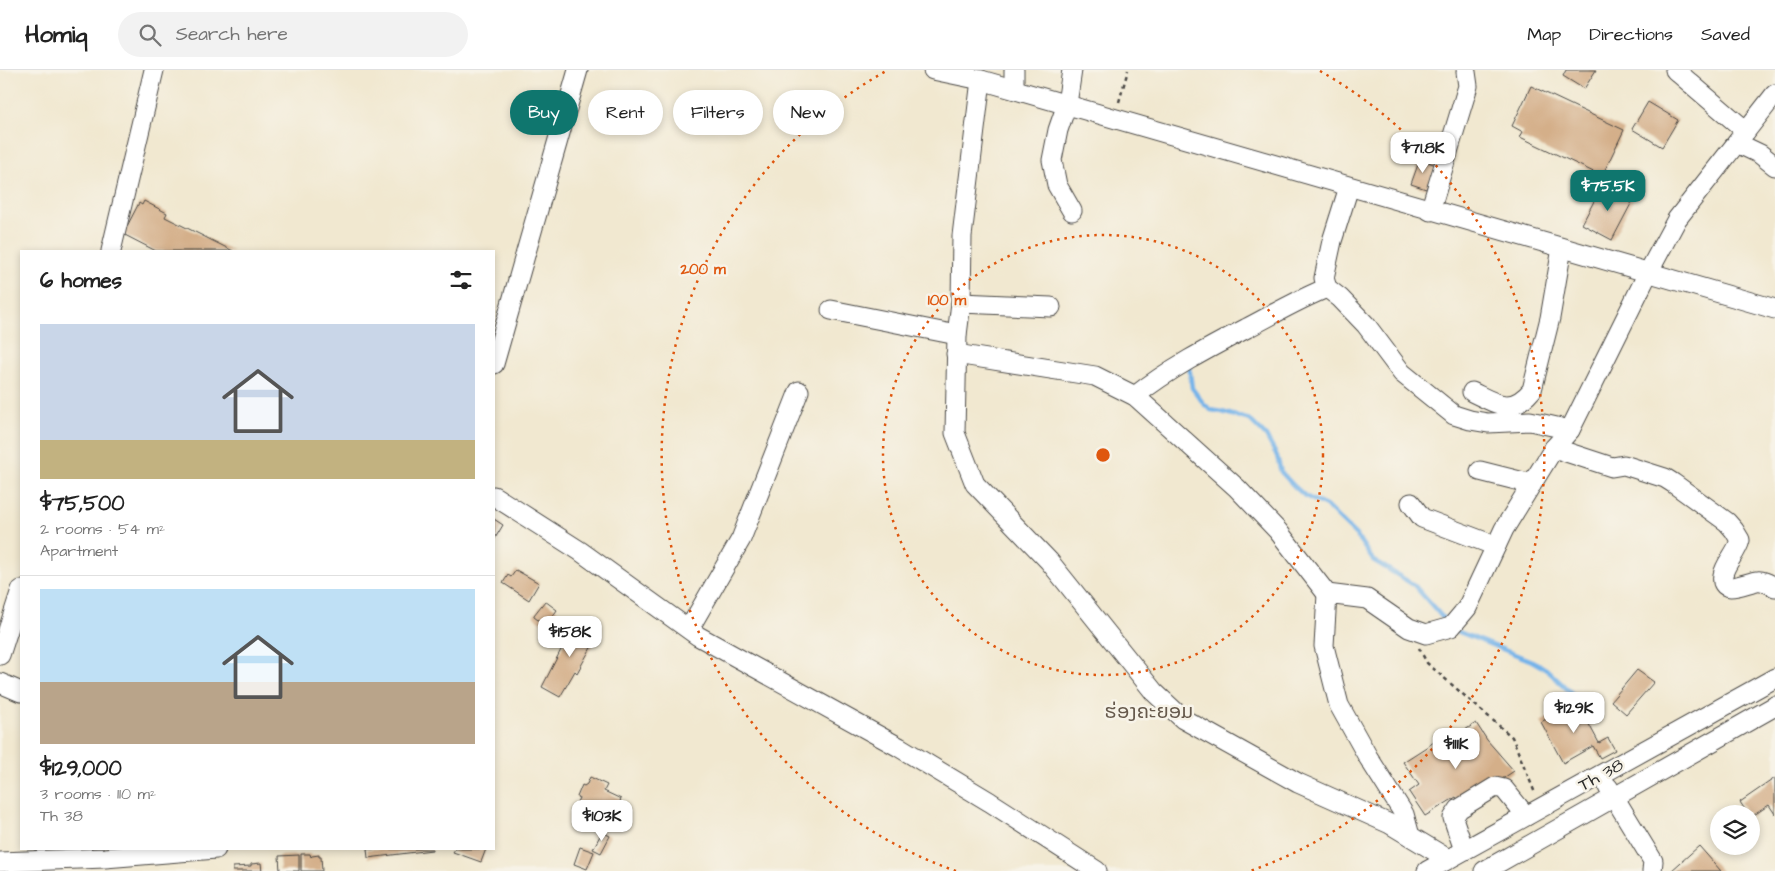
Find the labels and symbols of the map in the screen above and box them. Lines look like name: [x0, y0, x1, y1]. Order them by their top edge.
pin: $71.8K: [1382, 132, 1464, 174]
pin: $75.5K: [1567, 170, 1649, 212]
text: 200 m: [679, 259, 726, 280]
text: 100 m: [928, 290, 967, 311]
centre of rings: [1094, 446, 1112, 464]
pin: $158K: [535, 616, 605, 658]
pin: $129K: [1539, 692, 1609, 734]
district label: ຮ່ອງຄະຍອມ: [1105, 698, 1193, 726]
pin: $111K: [1421, 728, 1491, 770]
street label: Th 38: [1574, 752, 1628, 798]
pin: $103K: [567, 800, 637, 842]

